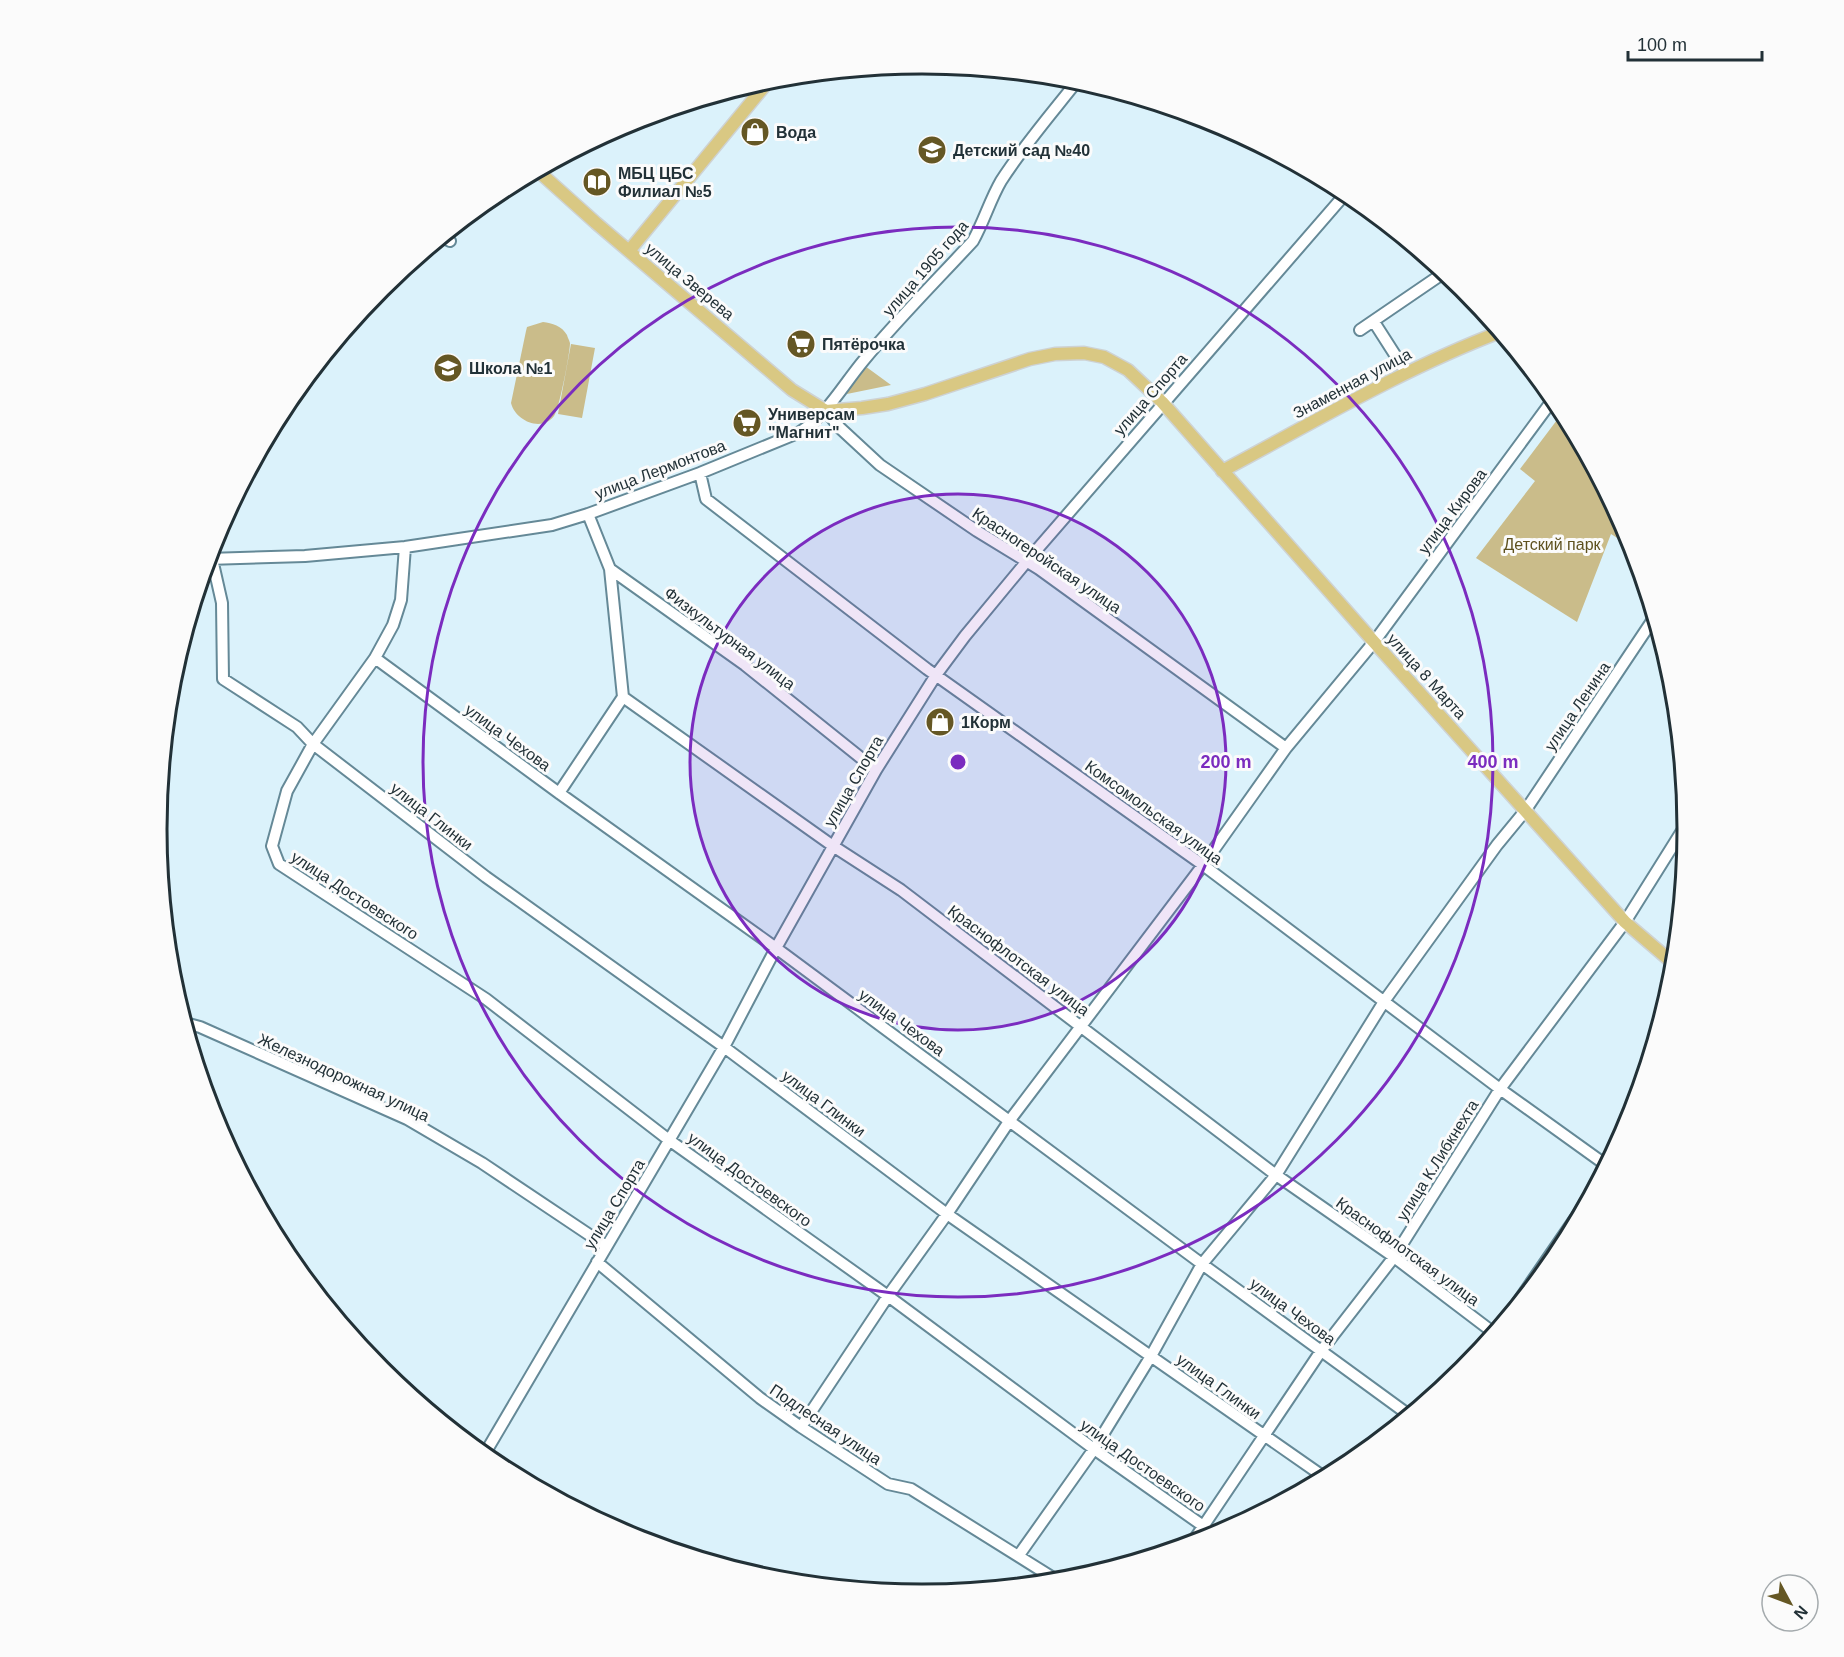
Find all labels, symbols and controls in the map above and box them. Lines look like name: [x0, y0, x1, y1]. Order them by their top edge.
scale bar: [1628, 24, 1762, 62]
text: 100 m: [1637, 35, 1687, 55]
shop icon: Вода: [739, 116, 771, 148]
place label: Вода: [776, 124, 816, 141]
school or university icon: Детский сад №40: [916, 134, 948, 166]
place label: Детский сад №40: [953, 142, 1090, 159]
place label: МБЦ ЦБС Филиал №5: [618, 165, 712, 200]
library icon: МБЦ ЦБС Филиал №5: [581, 166, 613, 198]
street label: улица 1905 года: [879, 217, 971, 319]
street label: улица Зверева: [642, 239, 737, 323]
supermarket icon: Пятёрочка: [785, 328, 817, 360]
place label: Пятёрочка: [822, 336, 905, 353]
street label: Знаменная улица: [1290, 345, 1414, 422]
street label: улица Спорта: [1110, 350, 1190, 438]
school or university icon: Школа №1: [432, 352, 464, 384]
place label: Школа №1: [469, 360, 553, 377]
place label: Универсам "Магнит": [768, 406, 855, 441]
supermarket icon: Универсам "Магнит": [731, 407, 763, 439]
street label: улица Лермонтова: [592, 437, 728, 502]
street label: улица Кирова: [1415, 465, 1490, 557]
street label: Красногеройская улица: [969, 504, 1124, 617]
park label: Детский парк: [1503, 536, 1602, 553]
street label: Физкультурная улица: [661, 584, 798, 693]
street label: улица 8 Марта: [1384, 630, 1469, 723]
street label: улица Ленина: [1541, 659, 1613, 754]
street label: улица Чехова: [462, 701, 554, 774]
shop icon: 1Корм: [924, 706, 956, 738]
place label: 1Корм: [961, 714, 1011, 731]
street label: улица Спорта: [821, 733, 886, 830]
centre of rings: [948, 752, 968, 772]
text: 200 m: [1200, 752, 1252, 772]
text: 400 m: [1467, 752, 1519, 772]
street label: Комсомольская улица: [1082, 757, 1225, 868]
street label: улица Глинки: [387, 779, 476, 854]
street label: улица Достоевского: [288, 848, 422, 943]
street label: Краснофлотская улица: [945, 902, 1093, 1019]
street label: улица Чехова: [856, 986, 948, 1059]
street label: Железнодорожная улица: [255, 1030, 432, 1125]
street label: улица Глинки: [779, 1067, 868, 1140]
street label: улица К.Либкнехта: [1393, 1097, 1482, 1224]
street label: улица Достоевского: [685, 1129, 815, 1230]
street label: улица Спорта: [581, 1156, 648, 1252]
street label: Краснофлотская улица: [1333, 1194, 1482, 1309]
street label: улица Чехова: [1247, 1275, 1339, 1348]
street label: улица Глинки: [1174, 1350, 1264, 1422]
street label: Подлесная улица: [767, 1381, 885, 1468]
street label: улица Достоевского: [1077, 1416, 1208, 1515]
north arrow: [1760, 1573, 1820, 1633]
text: N: [1791, 1603, 1811, 1622]

